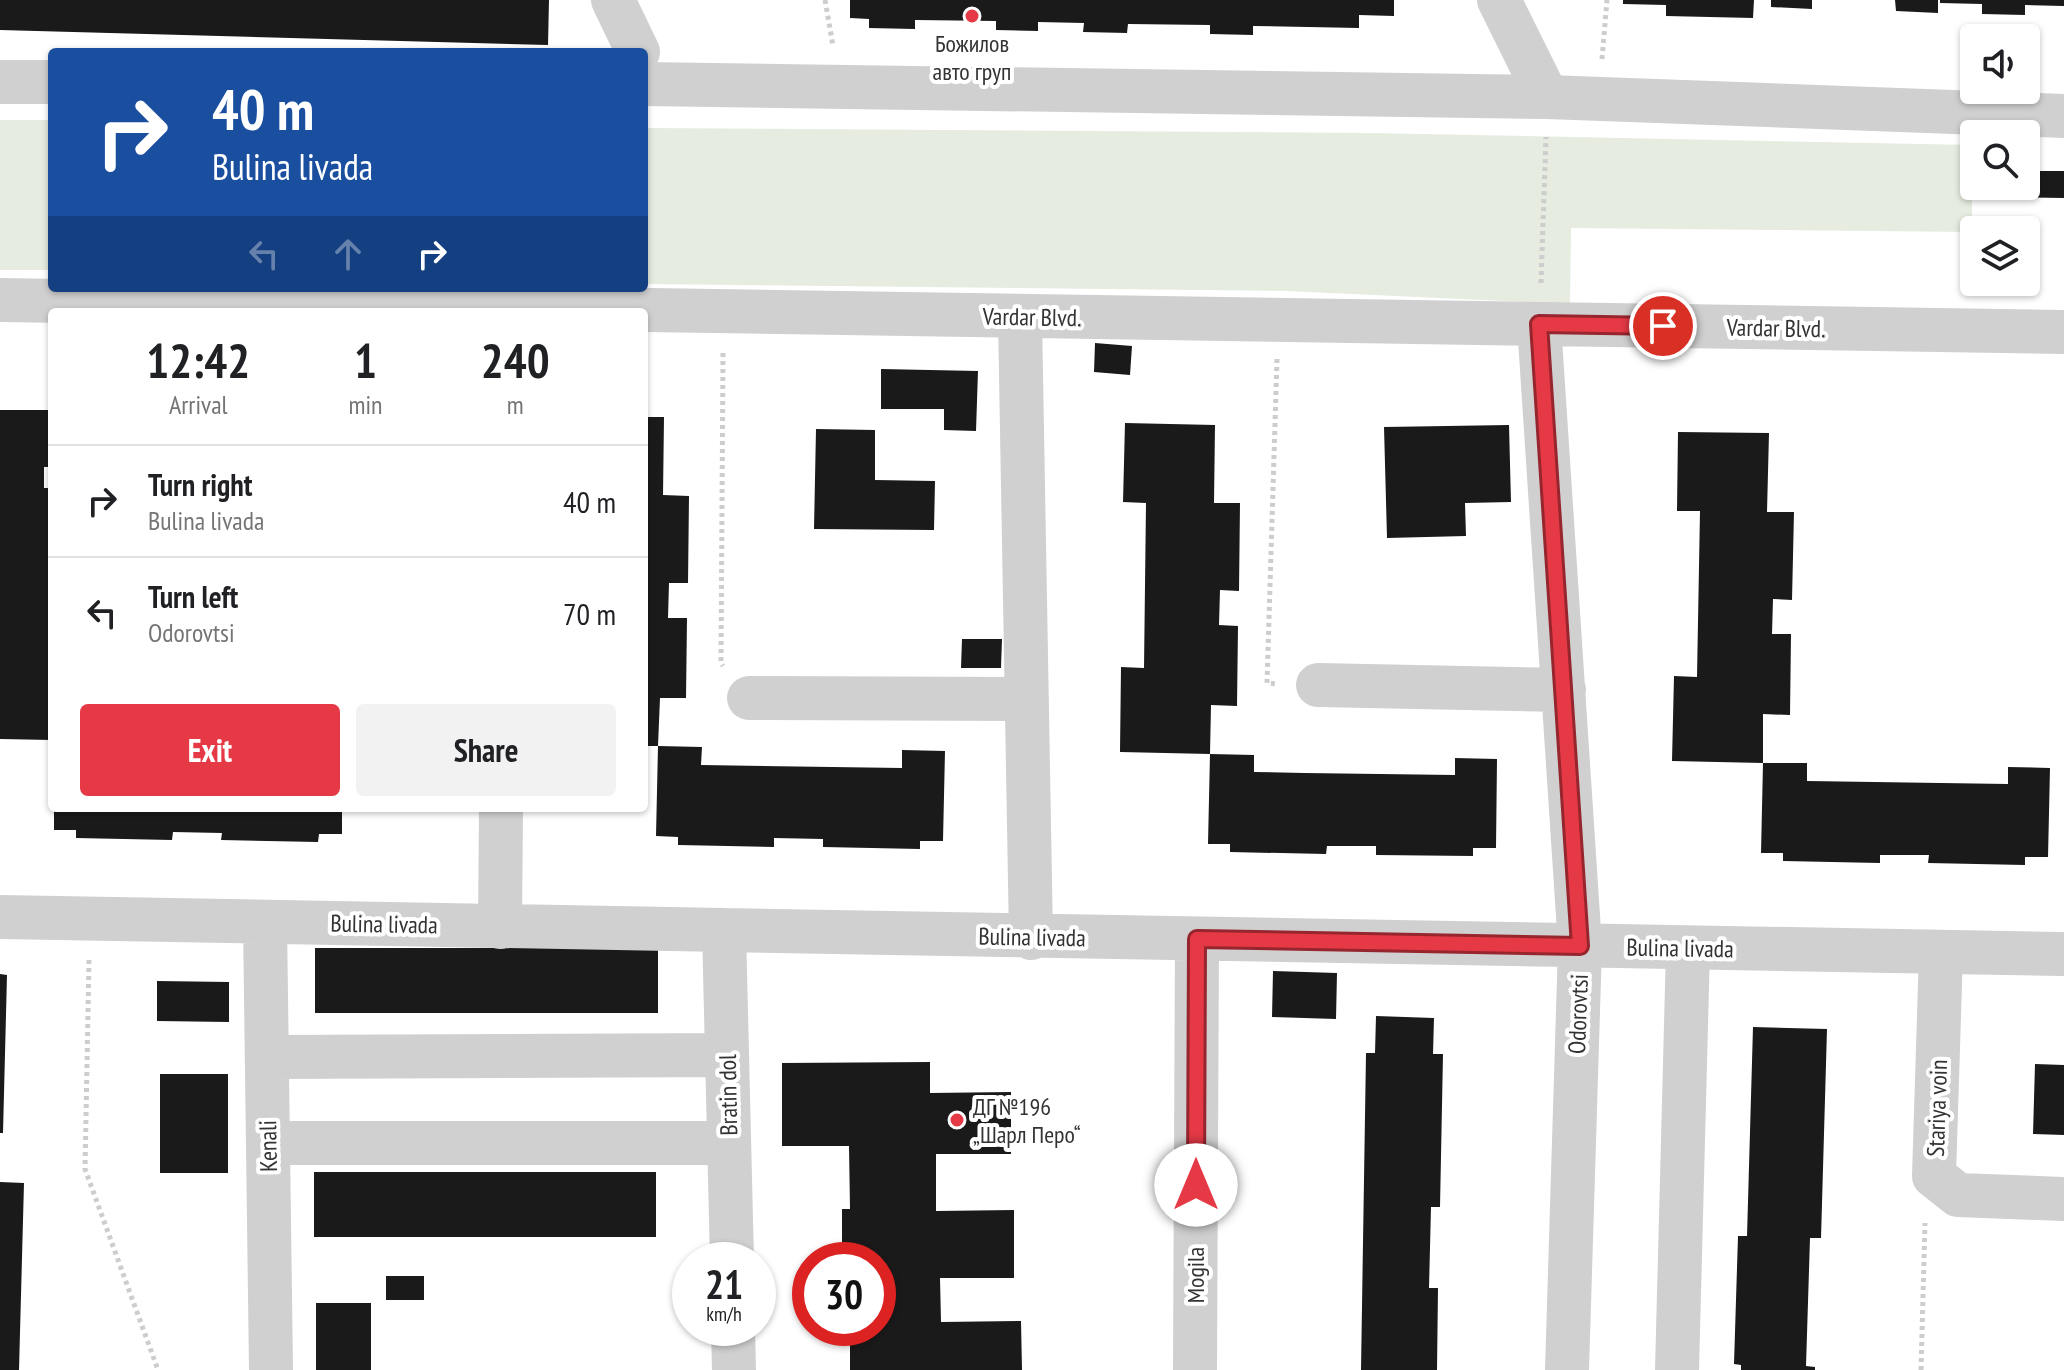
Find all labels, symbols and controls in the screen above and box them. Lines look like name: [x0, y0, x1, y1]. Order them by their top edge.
marker: Божилов авто груп: [963, 7, 981, 25]
map controls: [1960, 24, 2040, 296]
button: sound: [1960, 24, 2040, 104]
place label: Божилов авто груп: [933, 28, 1011, 87]
text: 40 m: [212, 73, 314, 145]
icon: right: [80, 80, 184, 184]
button: search: [1960, 120, 2040, 200]
text: Bulina livada: [212, 143, 373, 190]
button: layers: [1960, 216, 2040, 296]
icon: left: [242, 232, 286, 276]
icon: ahead: [326, 232, 370, 276]
icon: right: [410, 232, 454, 276]
pin: [1629, 292, 1697, 360]
street label: Vardar Blvd.: [981, 301, 1082, 333]
icon: arrive: [1641, 304, 1685, 348]
street label: Vardar Blvd.: [1725, 312, 1826, 344]
text: 12:42: [146, 329, 250, 391]
text: 1: [354, 329, 377, 391]
text: 240: [481, 329, 550, 391]
text: Arrival: [169, 388, 228, 421]
text: min: [348, 388, 382, 421]
text: m: [507, 388, 524, 421]
text: Turn right: [148, 465, 252, 504]
icon: right: [80, 479, 124, 523]
text: 40 m: [563, 482, 616, 521]
text: Bulina livada: [148, 504, 264, 537]
text: Turn left: [148, 577, 238, 616]
icon: left: [80, 591, 124, 635]
text: 70 m: [563, 594, 616, 633]
text: Odorovtsi: [148, 616, 235, 649]
button: Exit: [80, 704, 340, 796]
button: Share: [356, 704, 616, 796]
street label: Bulina livada: [330, 908, 438, 940]
street label: Bulina livada: [978, 921, 1086, 953]
street label: Bulina livada: [1626, 932, 1734, 964]
street label: Odorovtsi: [1561, 974, 1595, 1054]
street label: Bratin dol: [712, 1054, 744, 1136]
street label: Stariya voin: [1920, 1059, 1954, 1157]
place label: ДГ №196 „Шарл Перо“: [973, 1091, 1081, 1150]
marker: ДГ №196 „Шарл Перо“: [948, 1111, 966, 1129]
street label: Kenali: [252, 1120, 284, 1172]
position arrow: [1154, 1143, 1238, 1227]
speed limit sign: 30: [792, 1242, 896, 1346]
street label: Mogila: [1180, 1247, 1211, 1303]
text: 21: [705, 1258, 743, 1310]
text: km/h: [706, 1301, 742, 1327]

